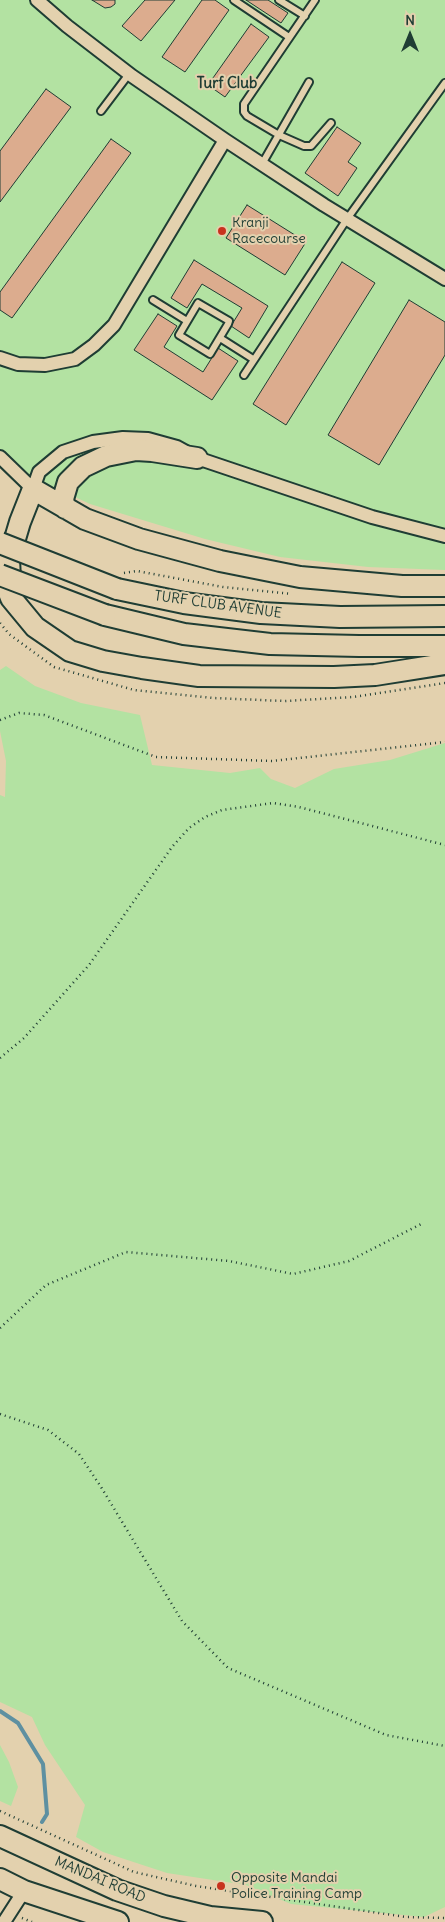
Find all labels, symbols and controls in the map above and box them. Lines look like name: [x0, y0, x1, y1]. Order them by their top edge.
north arrow: [385, 10, 435, 60]
text: N: [405, 11, 415, 29]
district label: Turf Club: [197, 75, 257, 93]
place label: Kranji Racecourse: [232, 215, 306, 248]
marker: Kranji Racecourse: [216, 225, 228, 237]
street label: TURF CLUB AVENUE: [153, 588, 283, 622]
street label: MANDAI ROAD: [52, 1853, 148, 1907]
place label: Opposite Mandai Police Training Camp: [231, 1870, 362, 1902]
marker: Opposite Mandai Police Training Camp: [215, 1880, 227, 1892]

